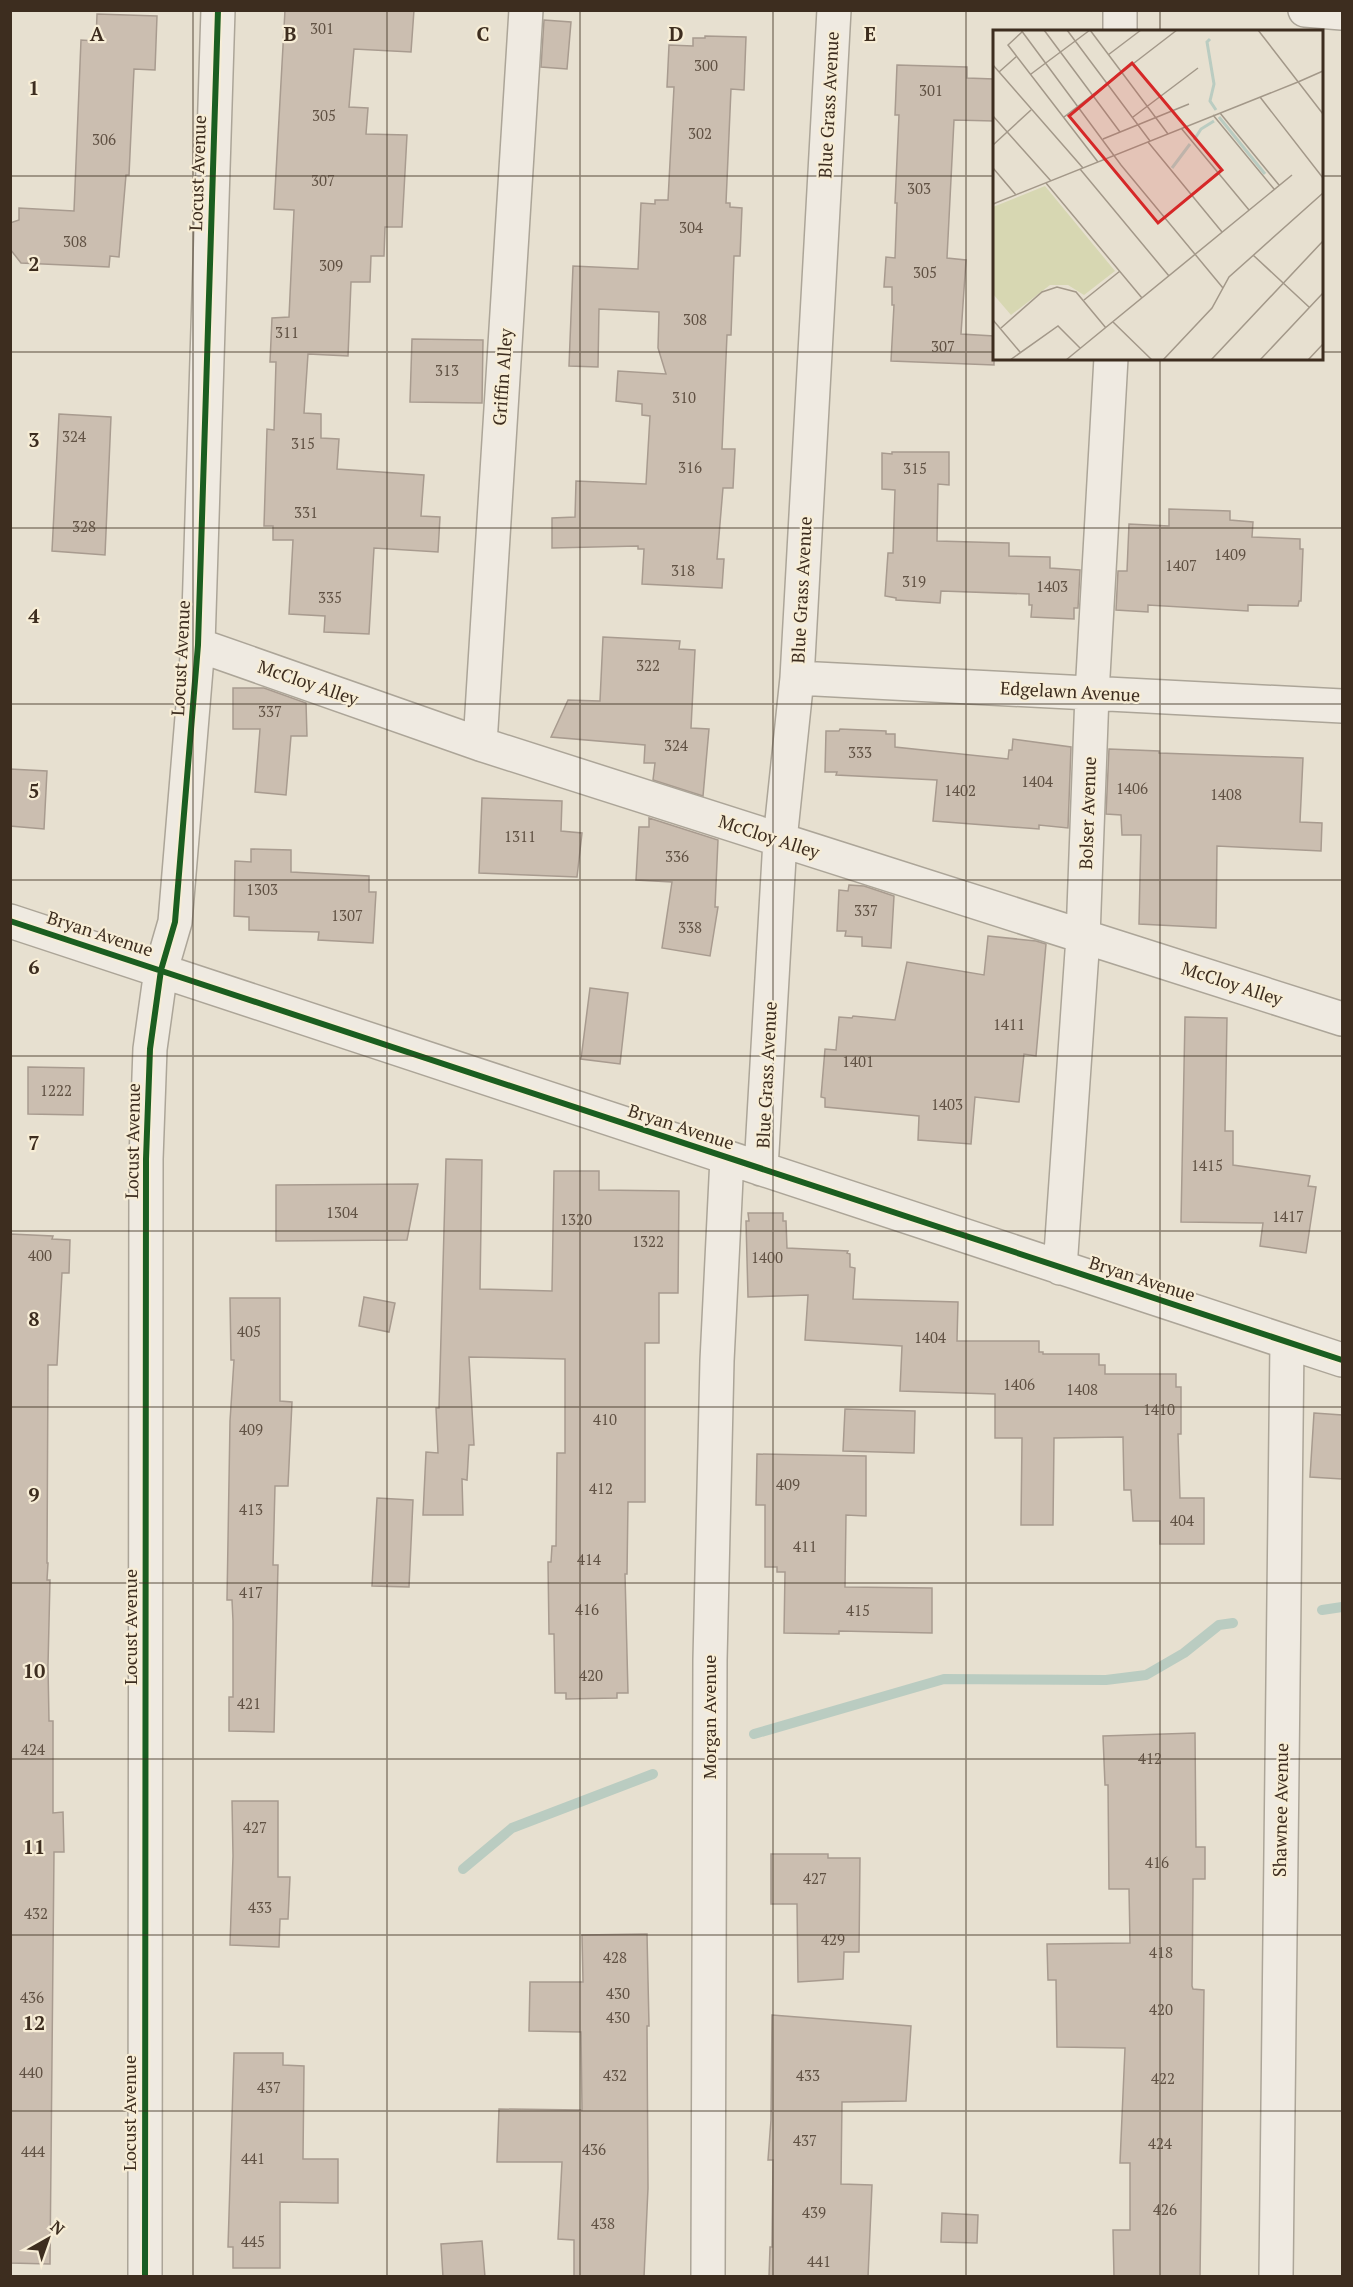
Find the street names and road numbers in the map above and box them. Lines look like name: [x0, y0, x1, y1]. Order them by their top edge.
street label: Blue Grass Avenue: [812, 31, 844, 179]
street label: Locust Avenue: [183, 115, 211, 231]
street label: Griffin Alley: [487, 327, 517, 426]
street label: Blue Grass Avenue: [785, 516, 817, 664]
street label: Locust Avenue: [165, 599, 195, 716]
street label: McCloy Alley: [255, 654, 363, 711]
street label: Edgelawn Avenue: [999, 675, 1141, 707]
street label: Bolser Avenue: [1073, 756, 1101, 870]
street label: McCloy Alley: [716, 808, 824, 864]
street label: Bryan Avenue: [44, 905, 156, 961]
street label: McCloy Alley: [1179, 955, 1287, 1011]
street label: Blue Grass Avenue: [750, 1001, 782, 1149]
street label: Locust Avenue: [119, 1083, 145, 1199]
street label: Bryan Avenue: [625, 1098, 737, 1154]
street label: Bryan Avenue: [1086, 1250, 1198, 1306]
street label: Locust Avenue: [118, 1569, 142, 1685]
street label: Morgan Avenue: [697, 1655, 721, 1779]
street label: Shawnee Avenue: [1267, 1743, 1293, 1877]
street label: Locust Avenue: [117, 2055, 141, 2171]

